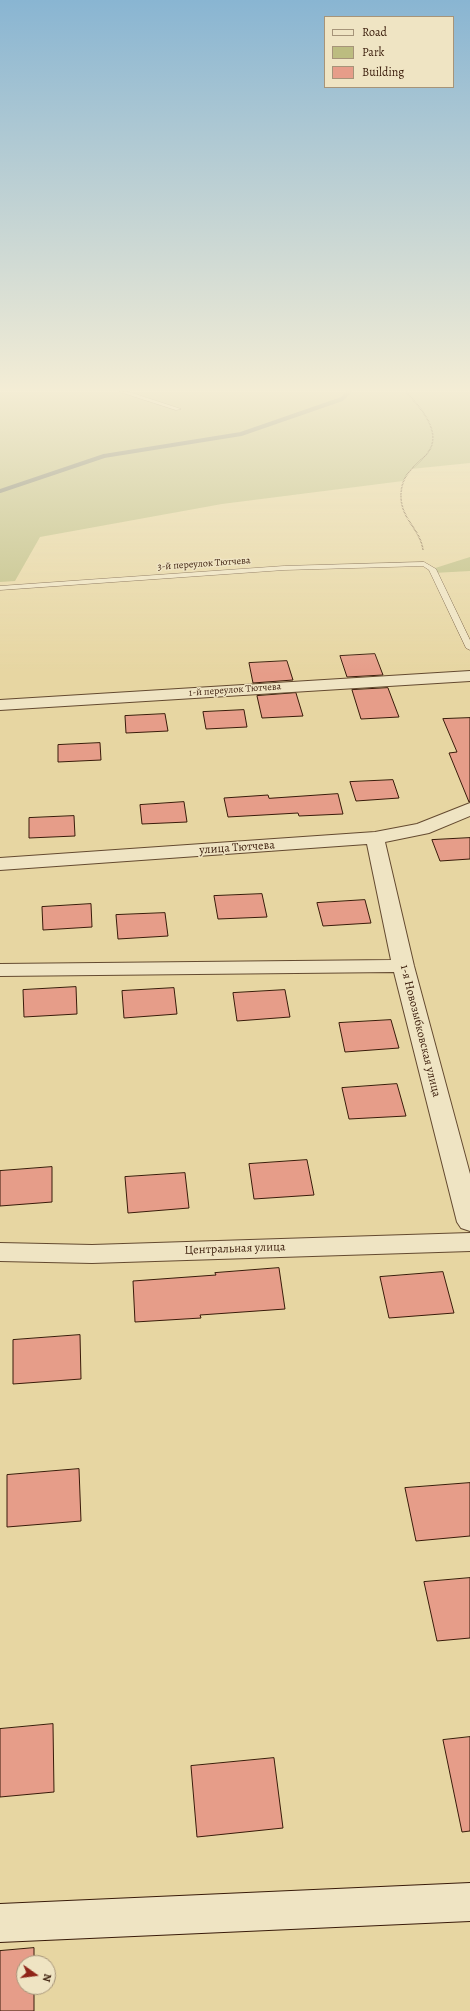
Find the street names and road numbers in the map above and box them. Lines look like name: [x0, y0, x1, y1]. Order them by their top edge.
street label: 3-й переулок Тютчева: [157, 555, 251, 573]
street label: 1-й переулок Тютчева: [188, 681, 282, 699]
street label: улица Тютчева: [199, 838, 275, 858]
street label: 1-я Новозыбковская улица: [397, 963, 443, 1099]
street label: Центральная улица: [184, 1240, 286, 1258]

